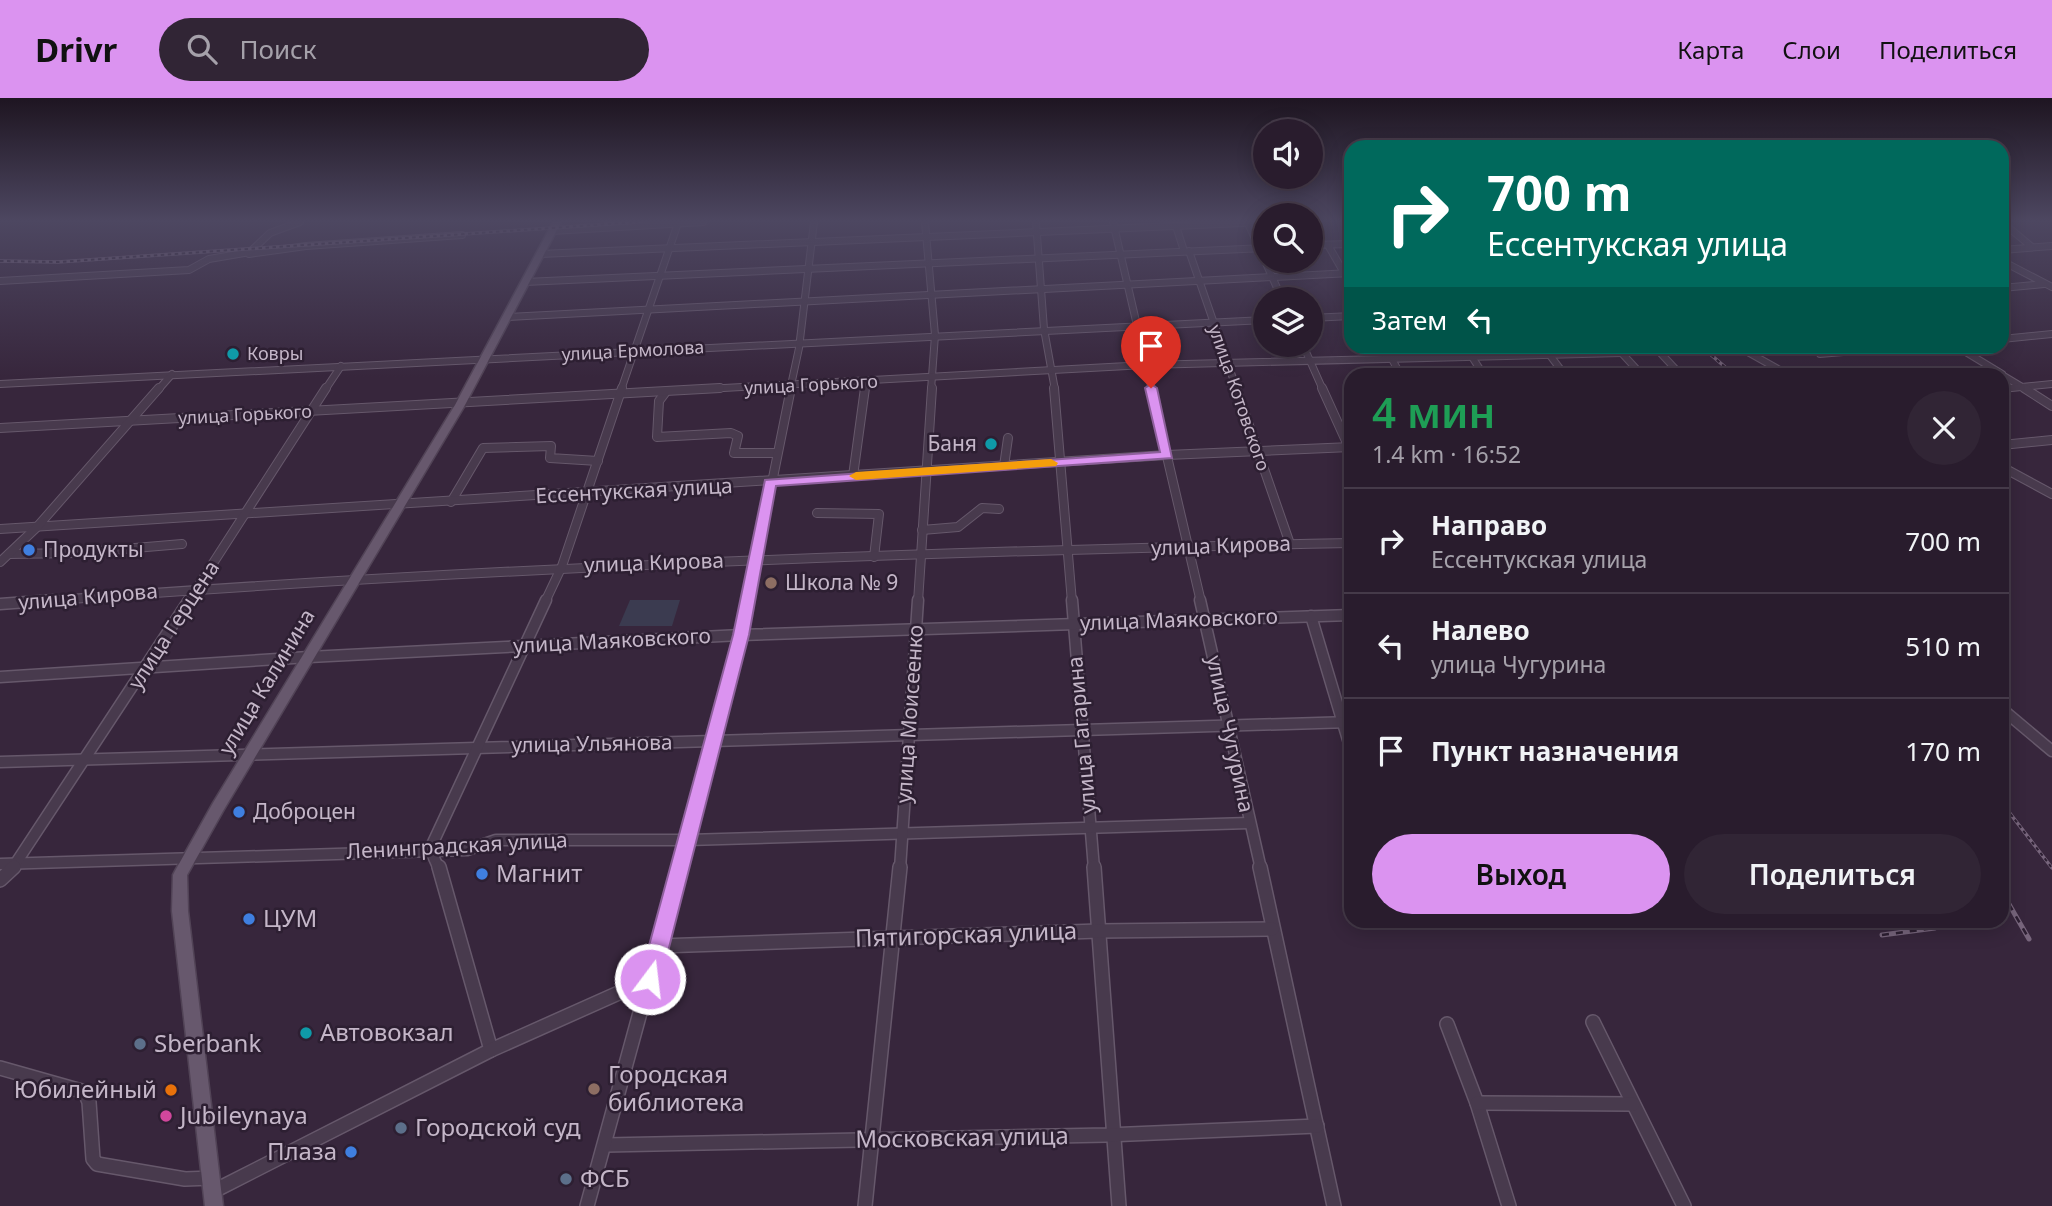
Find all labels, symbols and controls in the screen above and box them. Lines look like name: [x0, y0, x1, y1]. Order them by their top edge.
search box: [159, 18, 649, 81]
text: Drivr: [35, 27, 117, 72]
icon: search: [183, 30, 221, 68]
text: Поиск: [239, 31, 317, 67]
text: Карта: [1677, 33, 1744, 66]
text: Слои: [1782, 33, 1841, 66]
text: Поделиться: [1879, 33, 2017, 66]
map controls: [1253, 119, 1323, 357]
button: sound: [1253, 119, 1323, 189]
text: 700 m: [1487, 159, 1632, 225]
icon: right: [1372, 168, 1463, 259]
button: search: [1253, 203, 1323, 273]
text: Ессентукская улица: [1487, 222, 1788, 265]
button: layers: [1253, 287, 1323, 357]
icon: left: [1461, 301, 1499, 339]
text: Затем: [1372, 302, 1447, 338]
pin: [1121, 316, 1181, 388]
street label: улица Котовского: [1204, 321, 1276, 474]
icon: arrive: [1132, 327, 1170, 365]
street label: улица Ермолова: [561, 334, 705, 366]
place label: Ковры: [247, 341, 303, 365]
marker: Ковры: [225, 346, 241, 362]
street label: улица Горького: [743, 369, 878, 399]
text: 4 мин: [1372, 383, 1495, 440]
button: close: [1907, 391, 1981, 465]
street label: улица Горького: [177, 399, 312, 429]
place label: Баня: [927, 429, 977, 457]
marker: Баня: [983, 436, 999, 452]
text: 1.4 km · 16:52: [1372, 438, 1521, 470]
street label: Ессентукская улица: [535, 471, 733, 509]
text: Направо: [1431, 507, 1547, 543]
icon: right: [1372, 522, 1410, 560]
text: 700 m: [1905, 523, 1981, 559]
street label: улица Кирова: [1151, 529, 1291, 561]
place label: Продукты: [43, 535, 144, 563]
marker: Продукты: [21, 542, 37, 558]
text: Ессентукская улица: [1431, 543, 1647, 575]
street label: улица Кирова: [584, 546, 724, 578]
street label: улица Герцена: [121, 555, 225, 694]
place label: Школа № 9: [785, 568, 898, 596]
marker: Школа № 9: [763, 575, 779, 591]
street label: улица Кирова: [17, 576, 159, 616]
street label: улица Маяковского: [1080, 602, 1278, 636]
street label: улица Калинина: [212, 603, 321, 760]
text: Налево: [1431, 612, 1530, 648]
street label: улица Маяковского: [512, 621, 711, 659]
street label: улица Моисеенко: [889, 624, 929, 804]
icon: left: [1372, 627, 1410, 665]
text: 510 m: [1905, 628, 1981, 664]
text: улица Чугурина: [1431, 648, 1606, 680]
street label: улица Чугурина: [1201, 653, 1261, 815]
street label: улица Гагарина: [1060, 655, 1102, 815]
street label: улица Ульянова: [511, 728, 673, 758]
icon: arrive: [1372, 732, 1410, 770]
text: Пункт назначения: [1431, 733, 1679, 769]
text: 170 m: [1905, 733, 1981, 769]
place label: Доброцен: [253, 797, 356, 825]
marker: Доброцен: [231, 804, 247, 820]
street label: Ленинградская улица: [346, 825, 568, 865]
button: Выход: [1372, 834, 1670, 914]
button: Поделиться: [1684, 834, 1981, 914]
place label: Магнит: [496, 856, 582, 889]
marker: Магнит: [474, 866, 490, 882]
place label: ЦУМ: [263, 901, 317, 934]
marker: ЦУМ: [241, 911, 257, 927]
street label: Пятигорская улица: [854, 913, 1078, 954]
position arrow: [613, 942, 687, 1016]
place label: Автовокзал: [320, 1015, 453, 1048]
marker: Автовокзал: [298, 1025, 314, 1041]
place label: Sberbank: [154, 1026, 261, 1059]
marker: Sberbank: [132, 1036, 148, 1052]
place label: Городская библиотека: [608, 1057, 744, 1118]
place label: Юбилейный: [14, 1072, 157, 1105]
marker: Городская библиотека: [586, 1081, 602, 1097]
marker: Юбилейный: [163, 1082, 179, 1098]
place label: Jubileynaya: [178, 1098, 308, 1131]
marker: Jubileynaya: [158, 1108, 174, 1124]
place label: Городской суд: [415, 1110, 581, 1143]
street label: Московская улица: [855, 1118, 1069, 1155]
marker: Городской суд: [393, 1120, 409, 1136]
place label: Плаза: [267, 1134, 337, 1167]
marker: Плаза: [343, 1144, 359, 1160]
place label: ФСБ: [580, 1161, 630, 1194]
marker: ФСБ: [558, 1171, 574, 1187]

